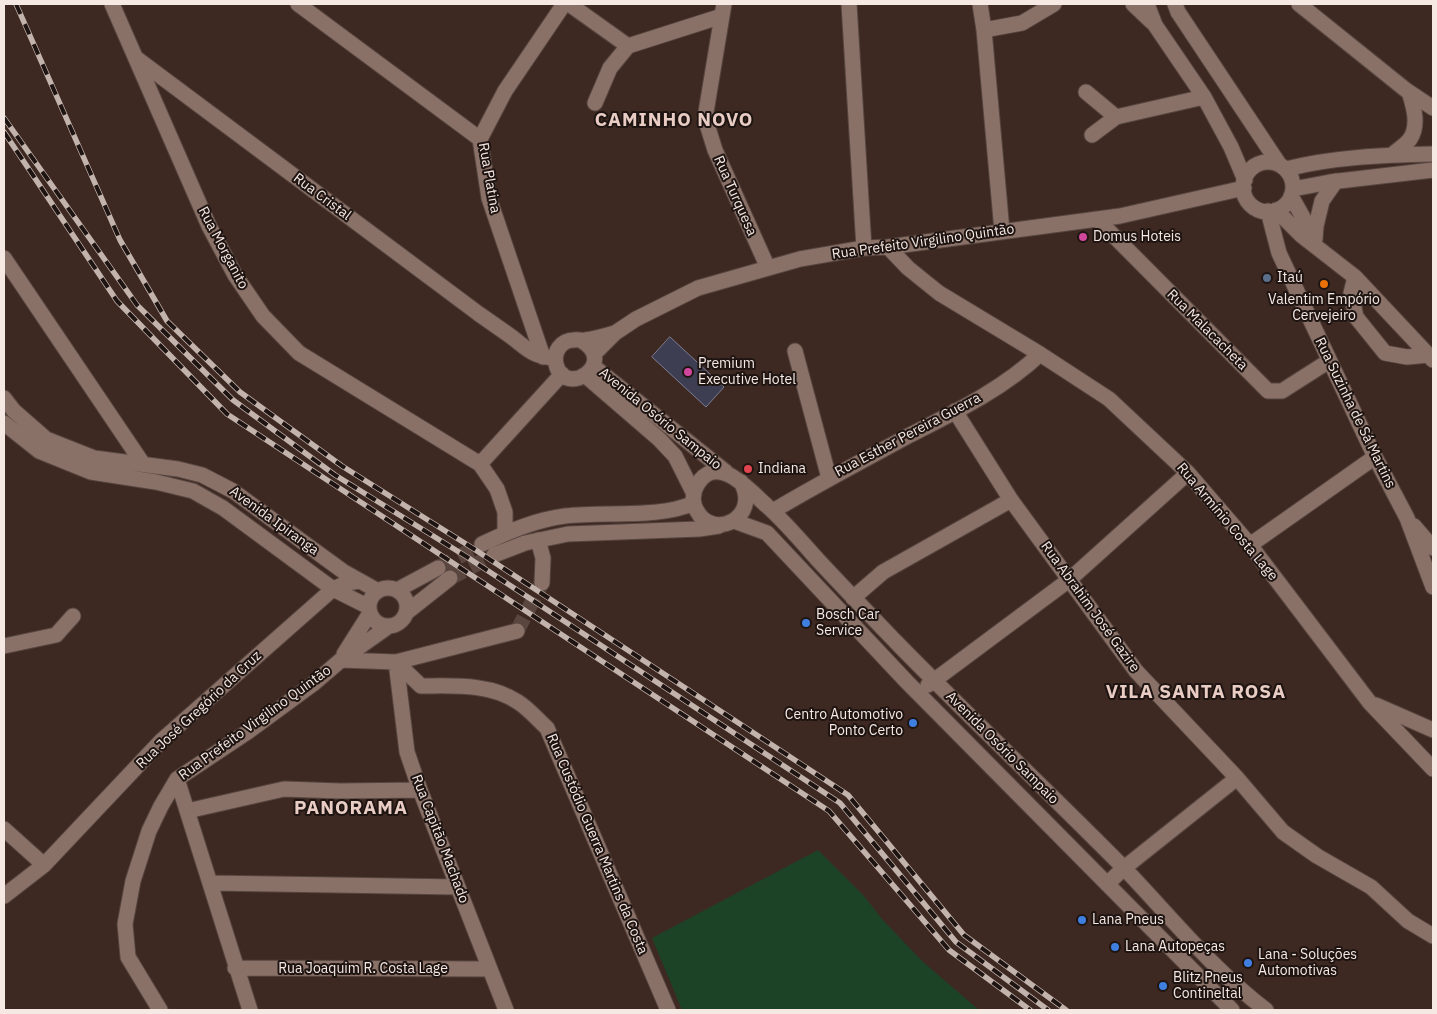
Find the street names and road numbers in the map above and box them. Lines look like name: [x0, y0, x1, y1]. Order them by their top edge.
street label: Rua Platina: [475, 141, 503, 215]
street label: Rua Turquesa: [710, 153, 760, 239]
street label: Rua Cristal: [290, 170, 354, 224]
street label: Rua Morganito: [194, 204, 252, 292]
street label: Rua Prefeito Virgilino Quintão: [831, 221, 1015, 263]
street label: Rua Malacacheta: [1163, 286, 1251, 374]
street label: Rua Suzinha de Sá Martins: [1311, 335, 1399, 491]
street label: Avenida Osório Sampaio: [595, 364, 725, 474]
street label: Rua Esther Pereira Guerra: [832, 389, 984, 481]
street label: Rua Armínio Costa Lage: [1173, 460, 1281, 584]
street label: Avenida Ipiranga: [226, 483, 322, 559]
street label: Rua Abrahim José Gazire: [1037, 539, 1143, 675]
street label: Rua José Gregório da Cruz: [133, 648, 265, 772]
street label: Rua Prefeito Virgilino Quintão: [176, 662, 334, 784]
street label: Avenida Osório Sampaio: [942, 688, 1062, 808]
street label: Rua Custódio Guerra Martins da Costa: [543, 731, 651, 957]
street label: Rua Capitão Machado: [408, 772, 472, 906]
street label: Rua Joaquim R. Costa Lage: [278, 961, 448, 977]

